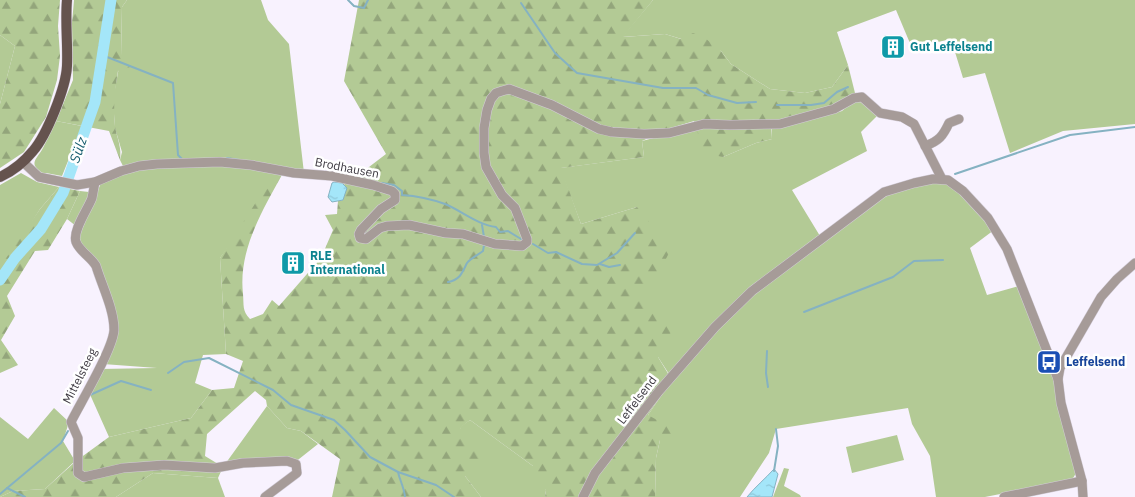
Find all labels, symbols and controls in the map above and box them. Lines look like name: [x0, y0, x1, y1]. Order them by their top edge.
building icon: Gut Leffelsend: [880, 34, 906, 60]
place label: Gut Leffelsend: [910, 39, 992, 54]
water label: Sülz: [65, 134, 91, 165]
street label: Brodhausen: [314, 154, 381, 181]
place label: RLE International: [310, 248, 385, 277]
building icon: RLE International: [280, 250, 306, 276]
street label: Mittelsteeg: [59, 345, 100, 406]
bus stop icon: Leffelsend: [1036, 349, 1062, 375]
place label: Leffelsend: [1066, 354, 1125, 369]
street label: Leffelsend: [614, 373, 660, 427]

